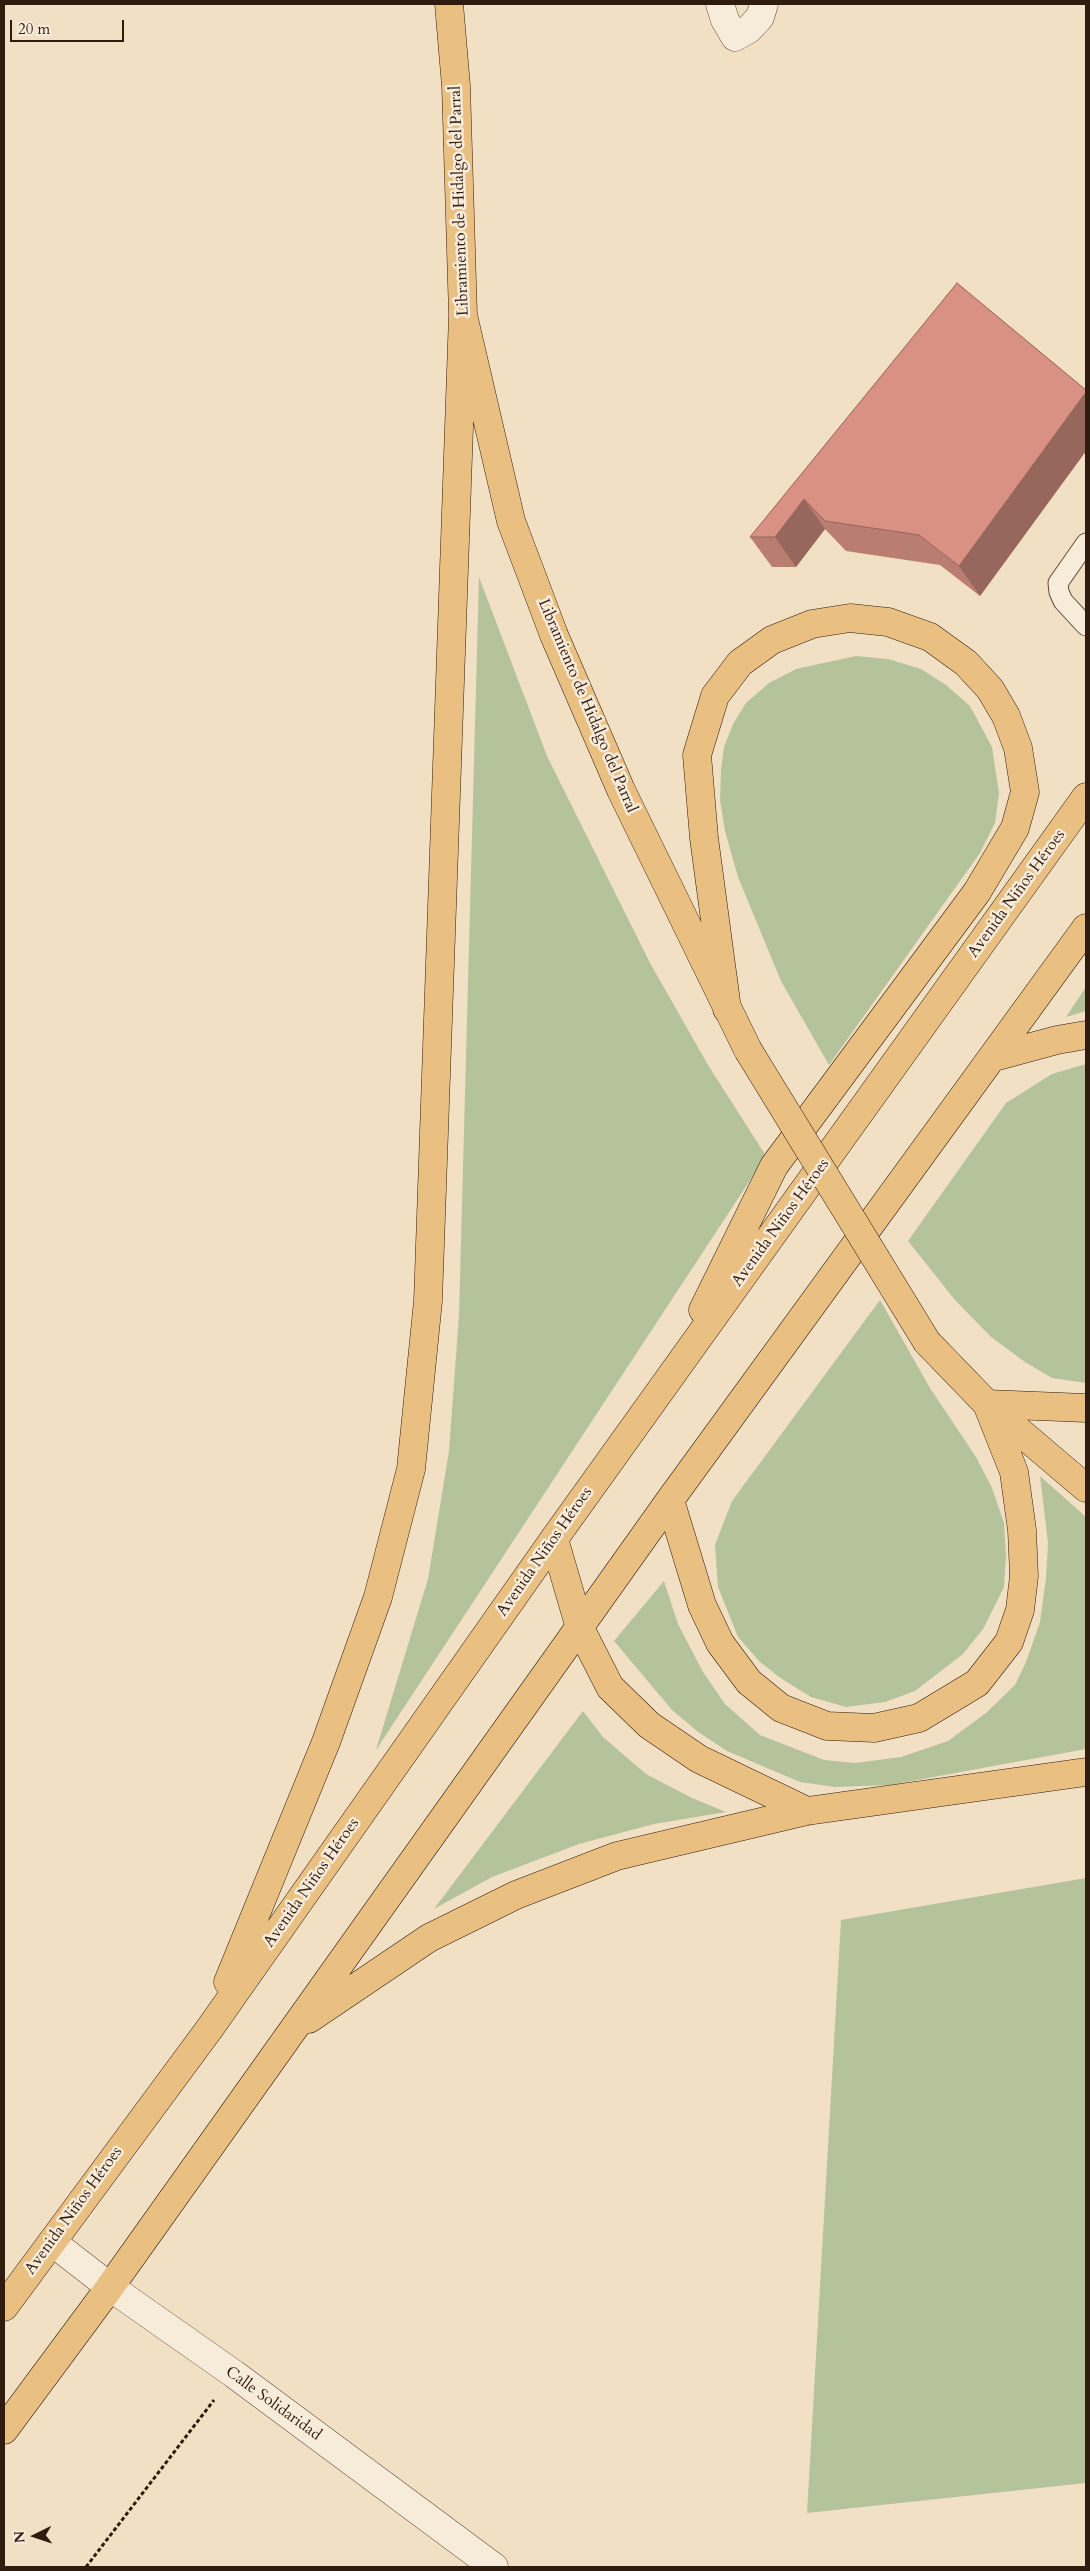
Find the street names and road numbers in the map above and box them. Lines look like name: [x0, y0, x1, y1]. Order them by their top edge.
street label: Libramiento de Hidalgo del Parral: [446, 86, 474, 316]
street label: Libramiento de Hidalgo del Parral: [533, 596, 641, 816]
street label: Avenida Niños Héroes: [964, 826, 1070, 962]
street label: Avenida Niños Héroes: [728, 1155, 834, 1291]
street label: Avenida Niños Héroes: [493, 1484, 597, 1620]
street label: Avenida Niños Héroes: [260, 1815, 364, 1951]
street label: Avenida Niños Héroes: [21, 2143, 127, 2279]
street label: Calle Solidaridad: [221, 2363, 325, 2445]

